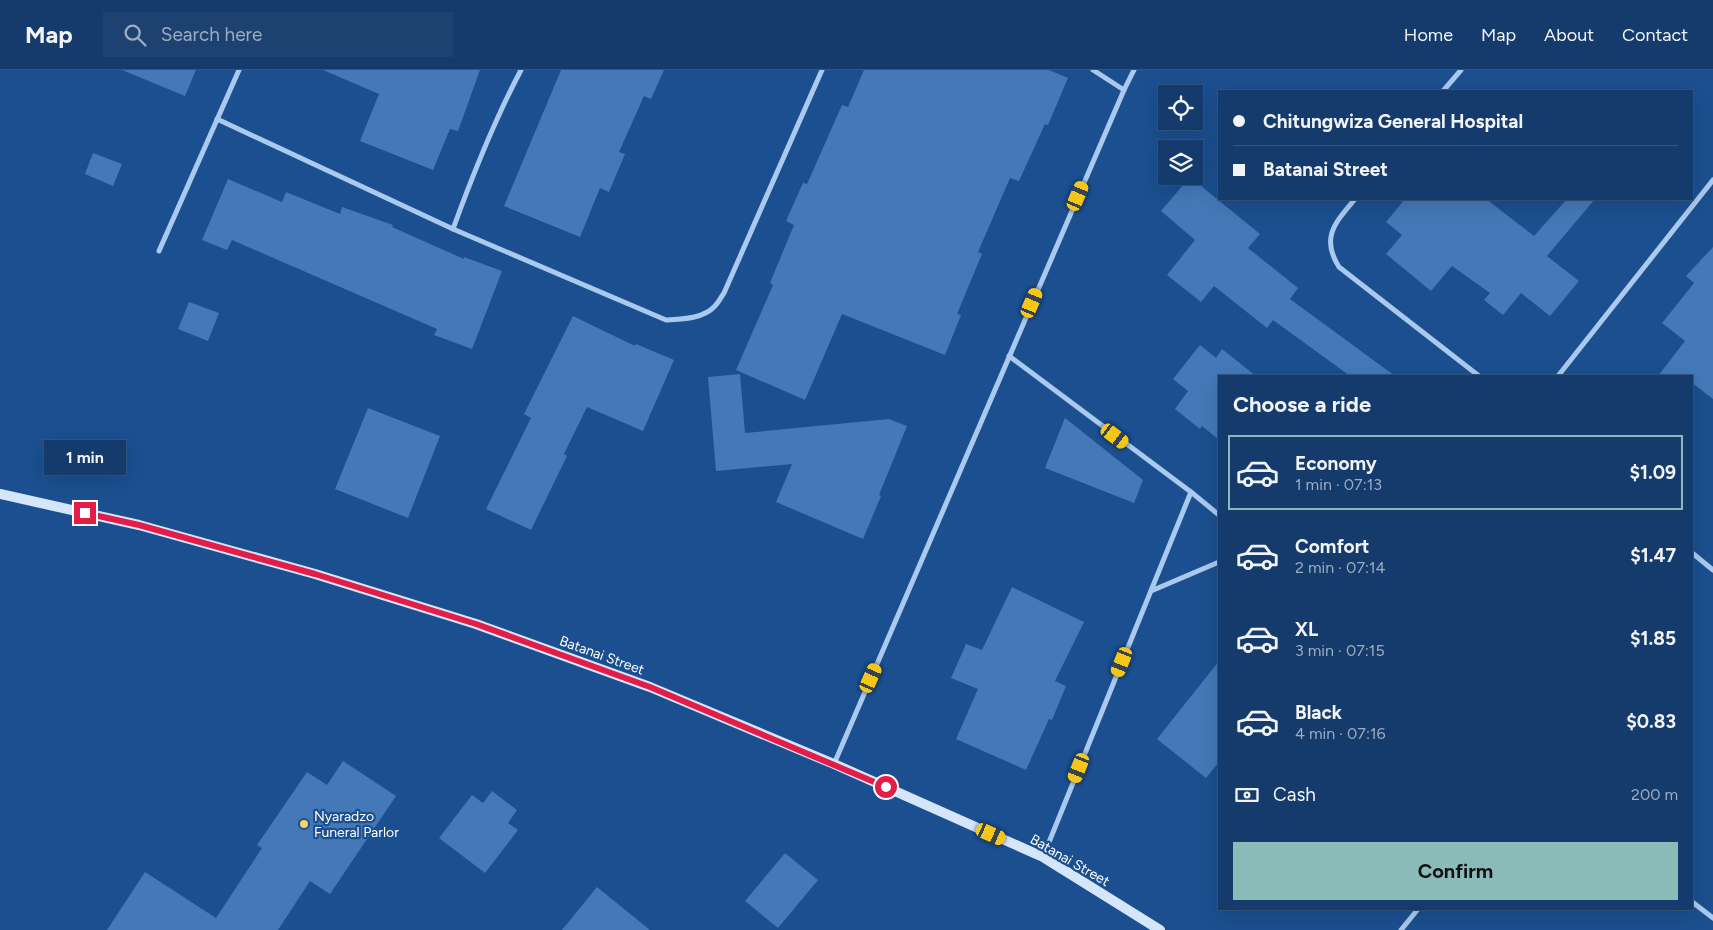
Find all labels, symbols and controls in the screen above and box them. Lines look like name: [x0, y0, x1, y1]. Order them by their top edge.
search box: [103, 12, 453, 57]
text: Map: [25, 20, 73, 49]
icon: search: [121, 21, 149, 49]
text: Search here: [161, 23, 262, 46]
text: Home: [1404, 24, 1453, 46]
text: Map: [1481, 24, 1516, 46]
text: About: [1544, 24, 1594, 46]
text: Contact: [1622, 24, 1688, 46]
map controls: [1158, 85, 1203, 185]
button: locate: [1158, 85, 1203, 130]
text: Chitungwiza General Hospital: [1263, 110, 1523, 133]
button: layers: [1158, 140, 1203, 185]
text: Batanai Street: [1263, 158, 1388, 181]
car: [1065, 179, 1090, 213]
car: [1019, 286, 1044, 320]
text: Choose a ride: [1233, 391, 1371, 418]
car: [1098, 421, 1131, 451]
callout: 1 min: [44, 440, 126, 476]
text: 1 min: [66, 448, 104, 467]
icon: car: [1235, 450, 1280, 495]
text: Economy: [1295, 452, 1377, 475]
text: $1.09: [1629, 461, 1676, 484]
text: 1 min · 07:13: [1295, 475, 1382, 494]
route end: [74, 502, 96, 524]
icon: car: [1235, 533, 1280, 578]
text: Comfort: [1295, 535, 1370, 558]
text: $1.47: [1630, 544, 1676, 567]
text: 2 min · 07:14: [1295, 558, 1386, 577]
icon: car: [1235, 616, 1280, 661]
text: XL: [1295, 618, 1318, 641]
text: $1.85: [1630, 627, 1676, 650]
street label: Batanai Street: [557, 632, 647, 679]
text: 3 min · 07:15: [1295, 641, 1385, 660]
car: [1109, 645, 1134, 679]
car: [858, 661, 883, 695]
icon: car: [1235, 699, 1280, 744]
text: Black: [1295, 701, 1342, 724]
text: $0.83: [1626, 710, 1676, 733]
text: 4 min · 07:16: [1295, 724, 1386, 743]
car: [1066, 751, 1091, 785]
route start: [875, 776, 897, 798]
icon: cash: [1233, 781, 1261, 809]
text: Cash: [1273, 783, 1316, 806]
text: 200 m: [1631, 785, 1678, 804]
place label: Nyaradzo Funeral Parlor: [314, 808, 399, 841]
marker: Nyaradzo Funeral Parlor: [298, 818, 310, 830]
car: [974, 821, 1007, 847]
street label: Batanai Street: [1027, 831, 1113, 890]
button: Confirm: [1233, 842, 1678, 900]

